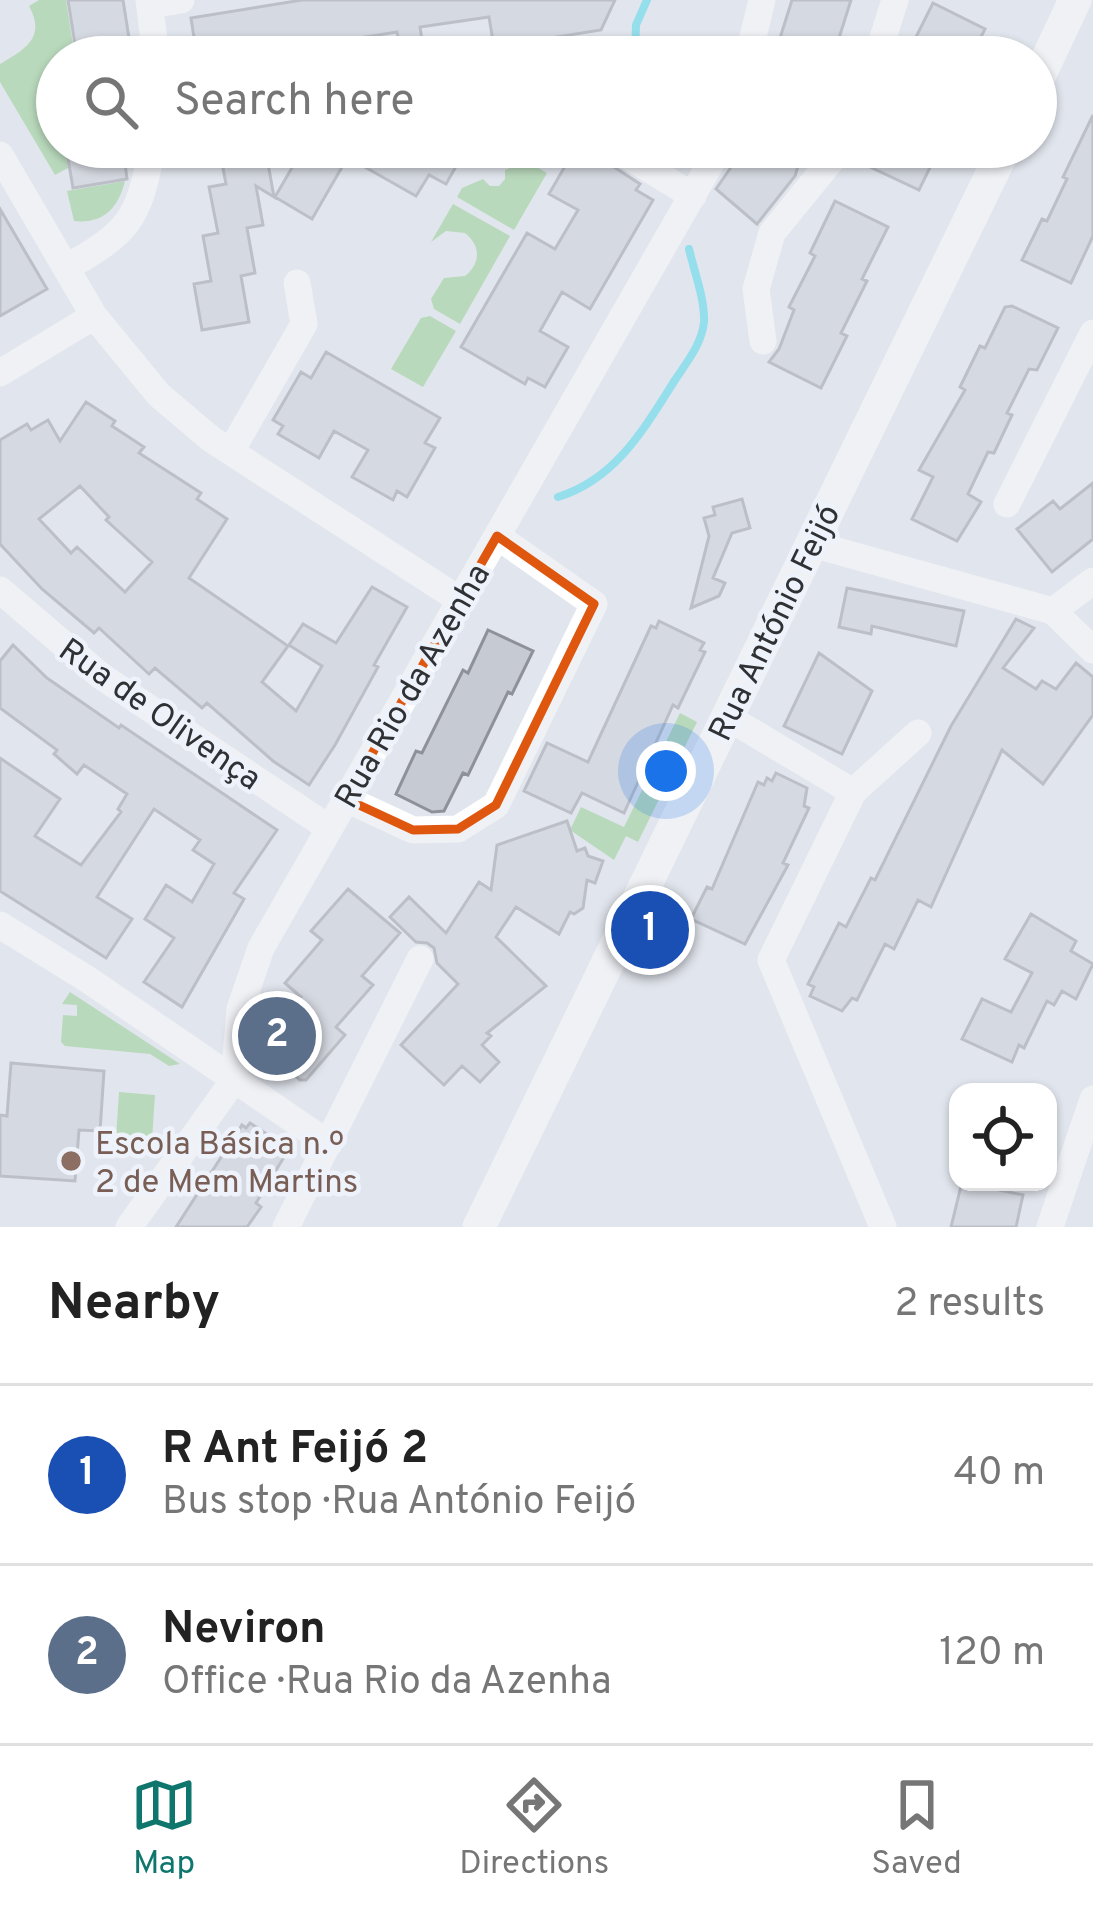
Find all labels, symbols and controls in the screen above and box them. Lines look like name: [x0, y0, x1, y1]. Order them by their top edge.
search box: [36, 36, 1057, 168]
icon: search: [78, 69, 144, 135]
text: Search here: [174, 74, 414, 131]
street label: Rua António Feijó: [701, 499, 852, 749]
street label: Rua Rio da Azenha: [327, 557, 502, 817]
street label: Rua de Olivença: [49, 631, 268, 802]
your location: [636, 741, 696, 801]
pin: 1: [611, 885, 689, 975]
pin: 2: [238, 991, 316, 1081]
map controls: [949, 1083, 1057, 1191]
button: locate: [949, 1083, 1057, 1191]
place label: Escola Básica n.º 2 de Mem Martins: [95, 1125, 358, 1205]
marker: Escola Básica n.º 2 de Mem Martins: [58, 1148, 84, 1174]
text: Nearby: [48, 1273, 220, 1338]
text: 2 results: [894, 1281, 1045, 1330]
text: R Ant Feijó 2: [162, 1422, 428, 1479]
text: 1: [79, 1450, 95, 1499]
text: 40 m: [954, 1450, 1045, 1499]
text: Bus stop · Rua António Feijó: [162, 1479, 636, 1528]
text: Neviron: [162, 1602, 326, 1659]
text: 2: [75, 1630, 99, 1679]
text: 120 m: [939, 1630, 1045, 1679]
text: Office · Rua Rio da Azenha: [162, 1659, 612, 1708]
tab: Map: [131, 1772, 197, 1886]
tab: Directions: [459, 1772, 609, 1886]
tab: Saved: [871, 1772, 962, 1886]

